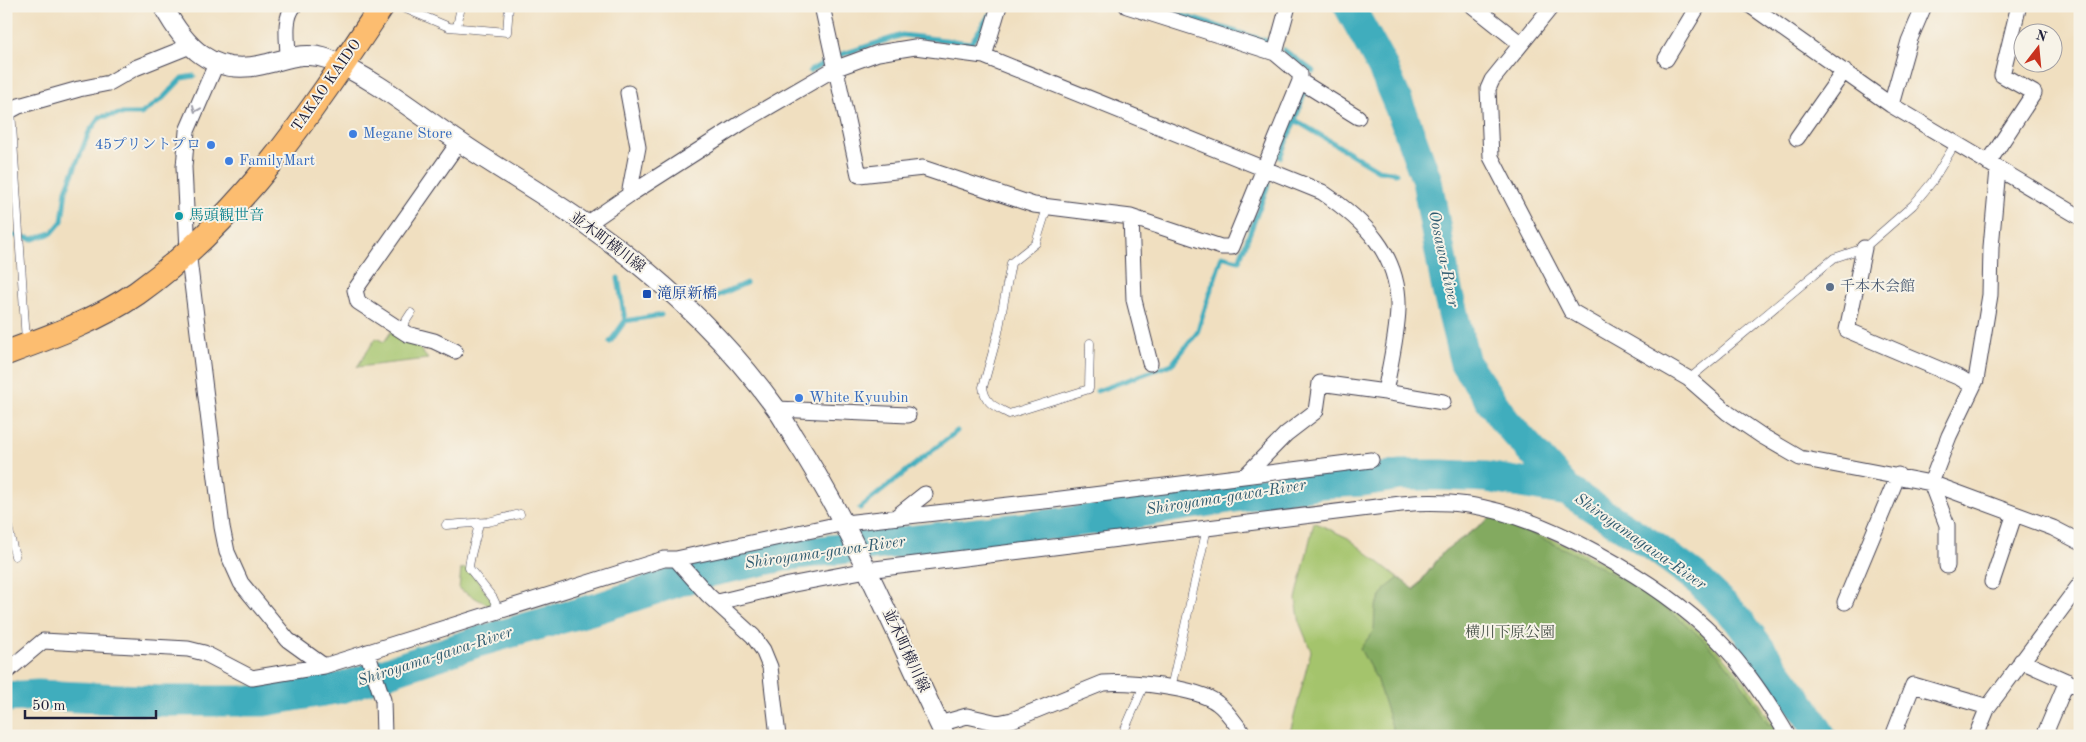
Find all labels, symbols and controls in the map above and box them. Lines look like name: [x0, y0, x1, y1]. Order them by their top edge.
north arrow: [2014, 22, 2064, 72]
text: N: [2034, 28, 2049, 45]
street label: TAKAO KAIDO: [290, 37, 364, 135]
one-way arrow: [192, 104, 203, 113]
place label: Megane Store: [363, 127, 452, 142]
marker: Megane Store: [347, 128, 359, 140]
place label: 45プリントプロ: [95, 137, 201, 153]
marker: 45プリントプロ: [205, 139, 217, 151]
place label: FamilyMart: [239, 154, 315, 169]
marker: FamilyMart: [223, 155, 235, 167]
place label: 馬頭観世音: [189, 207, 264, 224]
street label: 並木町横川線: [567, 208, 649, 276]
water label: Oosawa-River: [1425, 209, 1461, 310]
marker: 馬頭観世音: [173, 210, 185, 222]
place label: 千本木会館: [1840, 278, 1915, 295]
marker: 千本木会館: [1824, 281, 1836, 293]
place label: 滝原新橋: [657, 285, 717, 302]
marker: 滝原新橋: [641, 288, 653, 300]
place label: White Kyuubin: [809, 391, 909, 406]
marker: White Kyuubin: [793, 392, 805, 404]
water label: Shiroyama-gawa-River: [1145, 477, 1308, 519]
water label: Shiroyamagawa-River: [1571, 491, 1709, 594]
water label: Shiroyama-gawa-River: [744, 534, 907, 572]
street label: 並木町横川線: [879, 606, 933, 695]
water label: Shiroyama-gawa-River: [356, 624, 516, 690]
park label: 横川下原公園: [1465, 624, 1555, 641]
scale bar: [25, 687, 156, 719]
text: 50 m: [32, 699, 66, 714]

